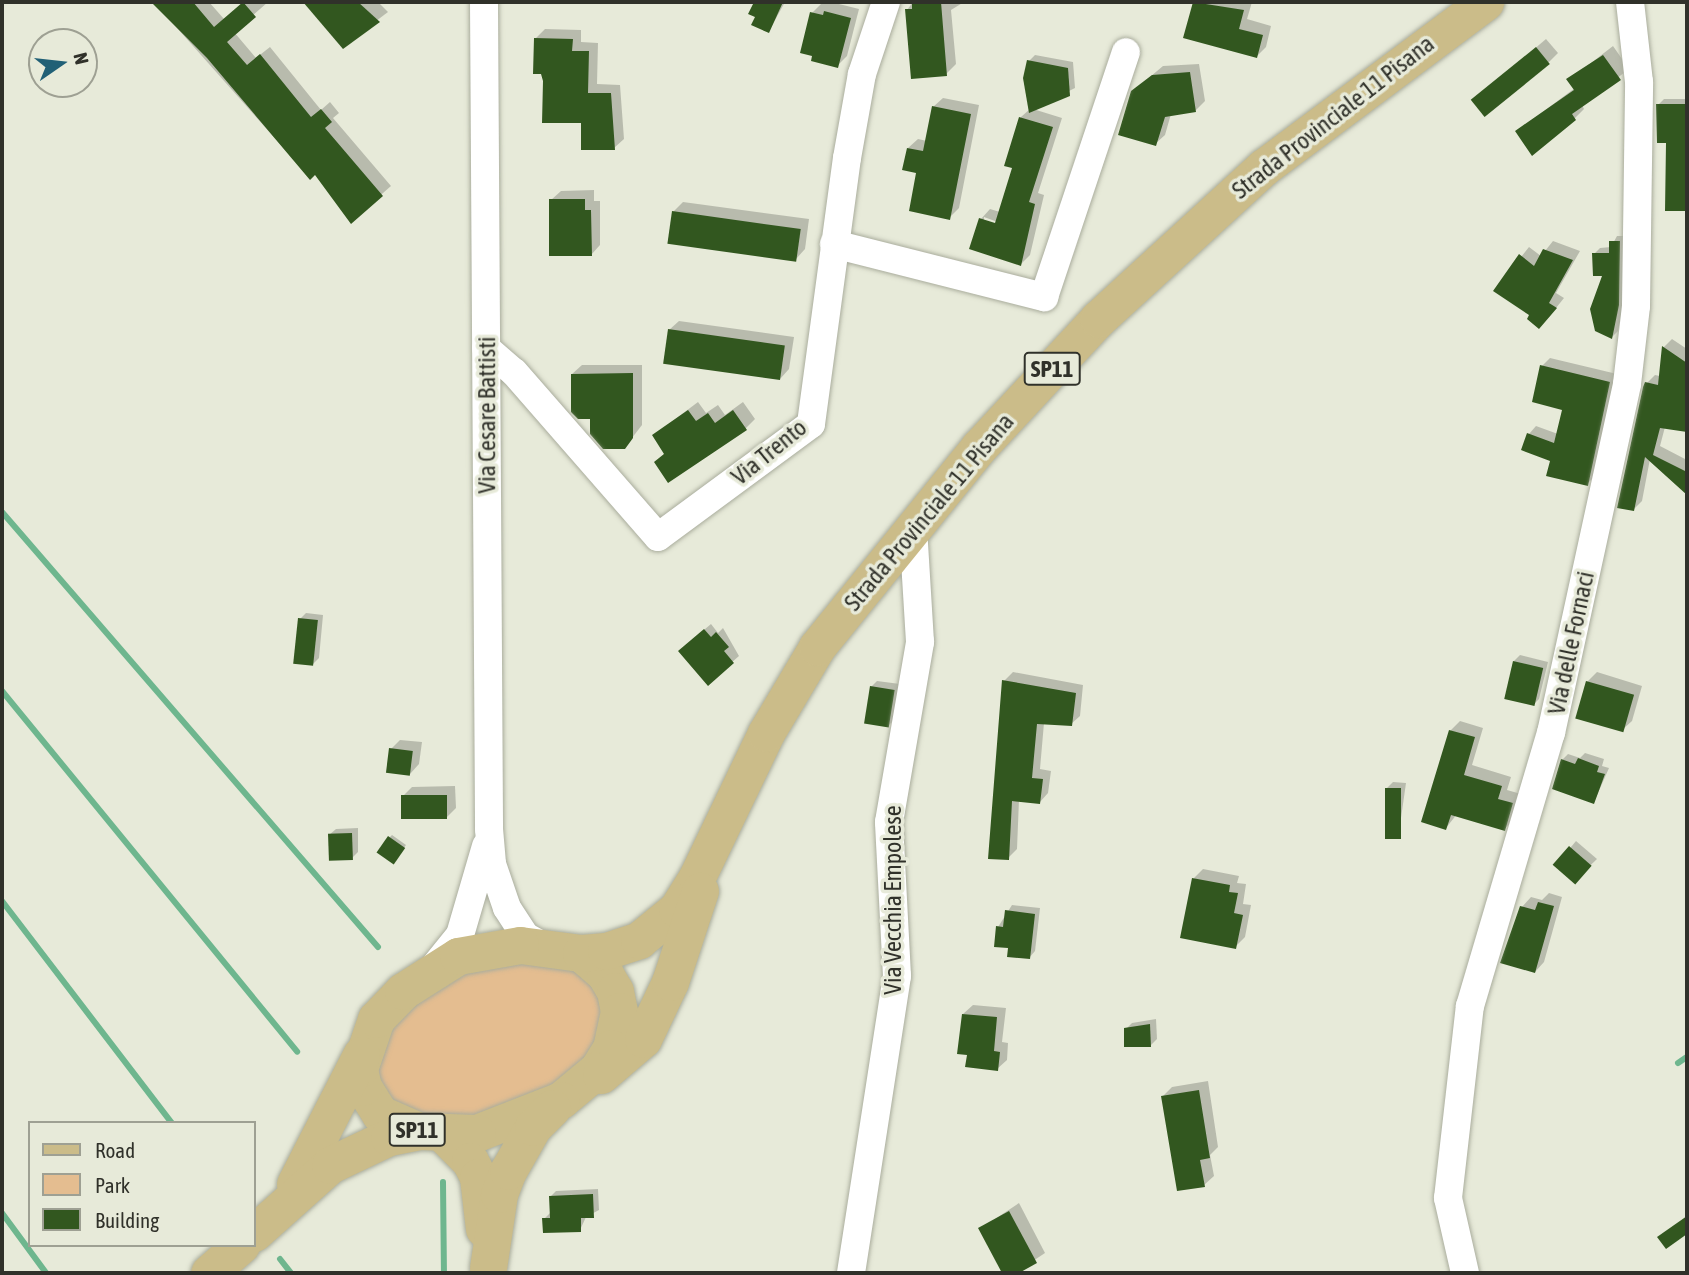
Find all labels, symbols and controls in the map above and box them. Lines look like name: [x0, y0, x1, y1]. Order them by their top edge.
north arrow: [28, 28, 98, 98]
street label: Strada Provinciale 11 Pisana: [1226, 29, 1440, 205]
text: N: [69, 50, 93, 67]
street label: Via Cesare Battisti: [473, 336, 501, 494]
road number: SP11: [1022, 350, 1082, 388]
street label: Strada Provinciale 11 Pisana: [838, 408, 1020, 616]
street label: Via Trento: [726, 413, 812, 491]
street label: Via delle Fornaci: [1542, 569, 1600, 717]
street label: Via Vecchia Empolese: [879, 805, 907, 995]
road number: SP11: [387, 1110, 447, 1149]
legend: [28, 1121, 256, 1247]
text: Road: [95, 1138, 135, 1162]
text: Park: [95, 1173, 130, 1197]
text: Building: [95, 1208, 159, 1232]

